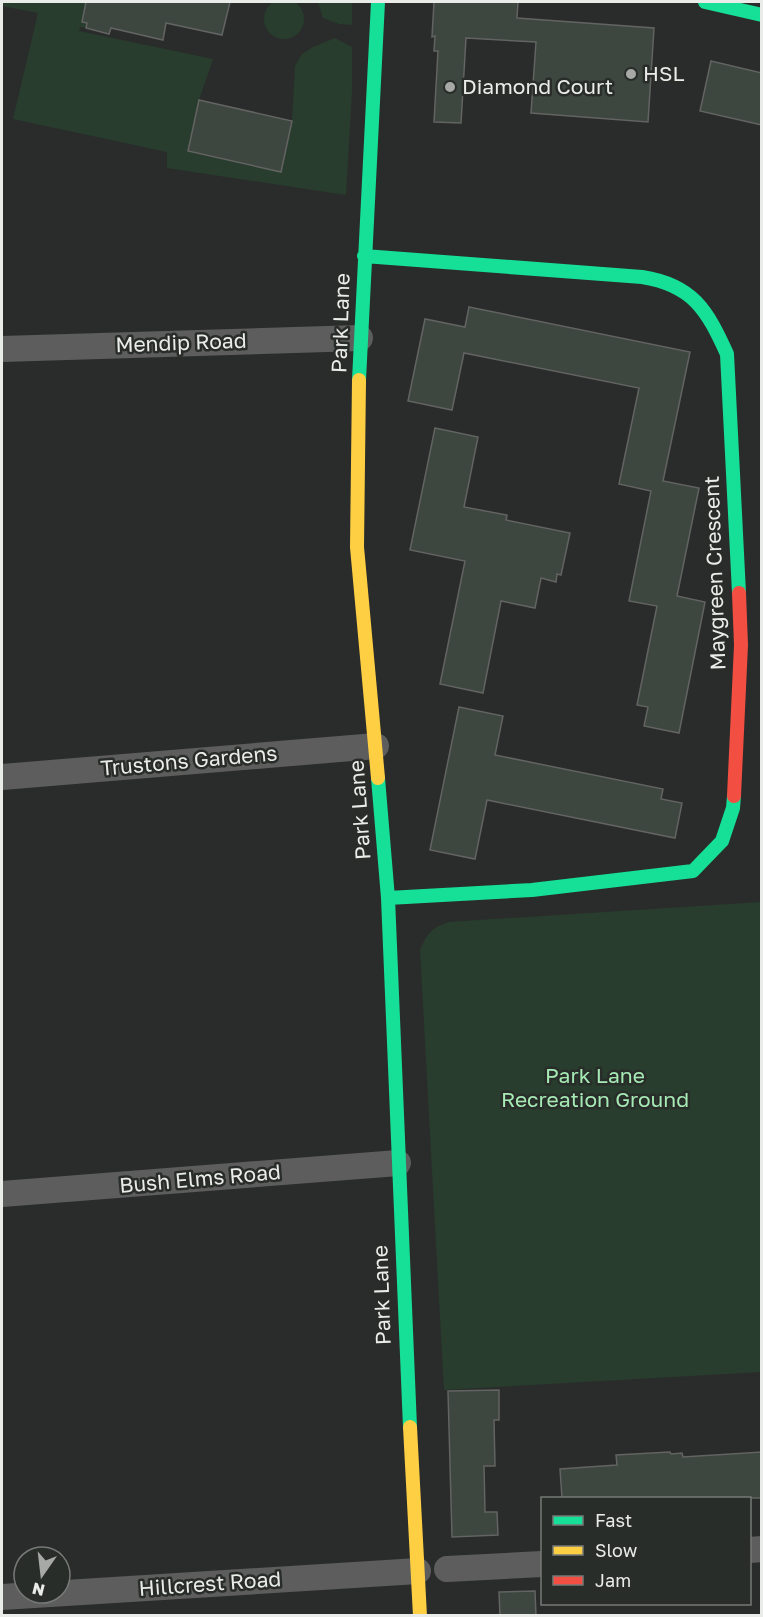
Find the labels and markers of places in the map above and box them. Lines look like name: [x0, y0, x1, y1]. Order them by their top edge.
place label: HSL: [643, 60, 684, 86]
marker: HSL: [624, 67, 638, 81]
place label: Diamond Court: [462, 73, 613, 99]
marker: Diamond Court: [443, 80, 457, 94]

